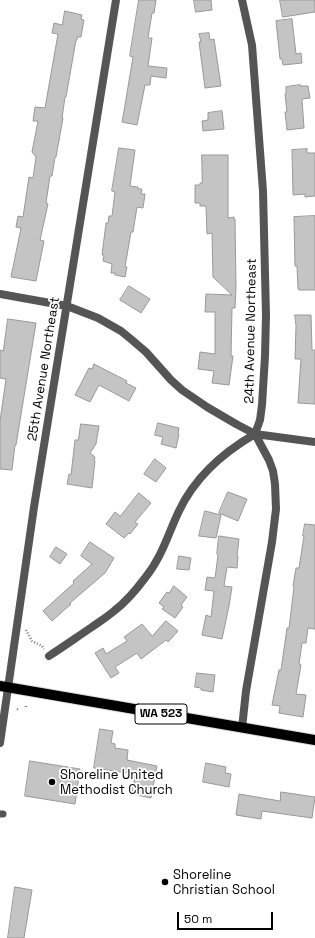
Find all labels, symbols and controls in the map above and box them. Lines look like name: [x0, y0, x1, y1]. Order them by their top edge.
street label: 24th Avenue Northeast: [242, 258, 260, 404]
street label: 25th Avenue Northeast: [25, 296, 63, 442]
road number: WA 523: [135, 704, 187, 724]
place label: Shoreline United Methodist Church: [60, 767, 173, 798]
marker: Shoreline United Methodist Church: [47, 777, 57, 787]
place label: Shoreline Christian School: [173, 867, 275, 898]
marker: Shoreline Christian School: [160, 877, 170, 887]
scale bar: [179, 904, 275, 930]
text: 50 m: [184, 911, 212, 927]

